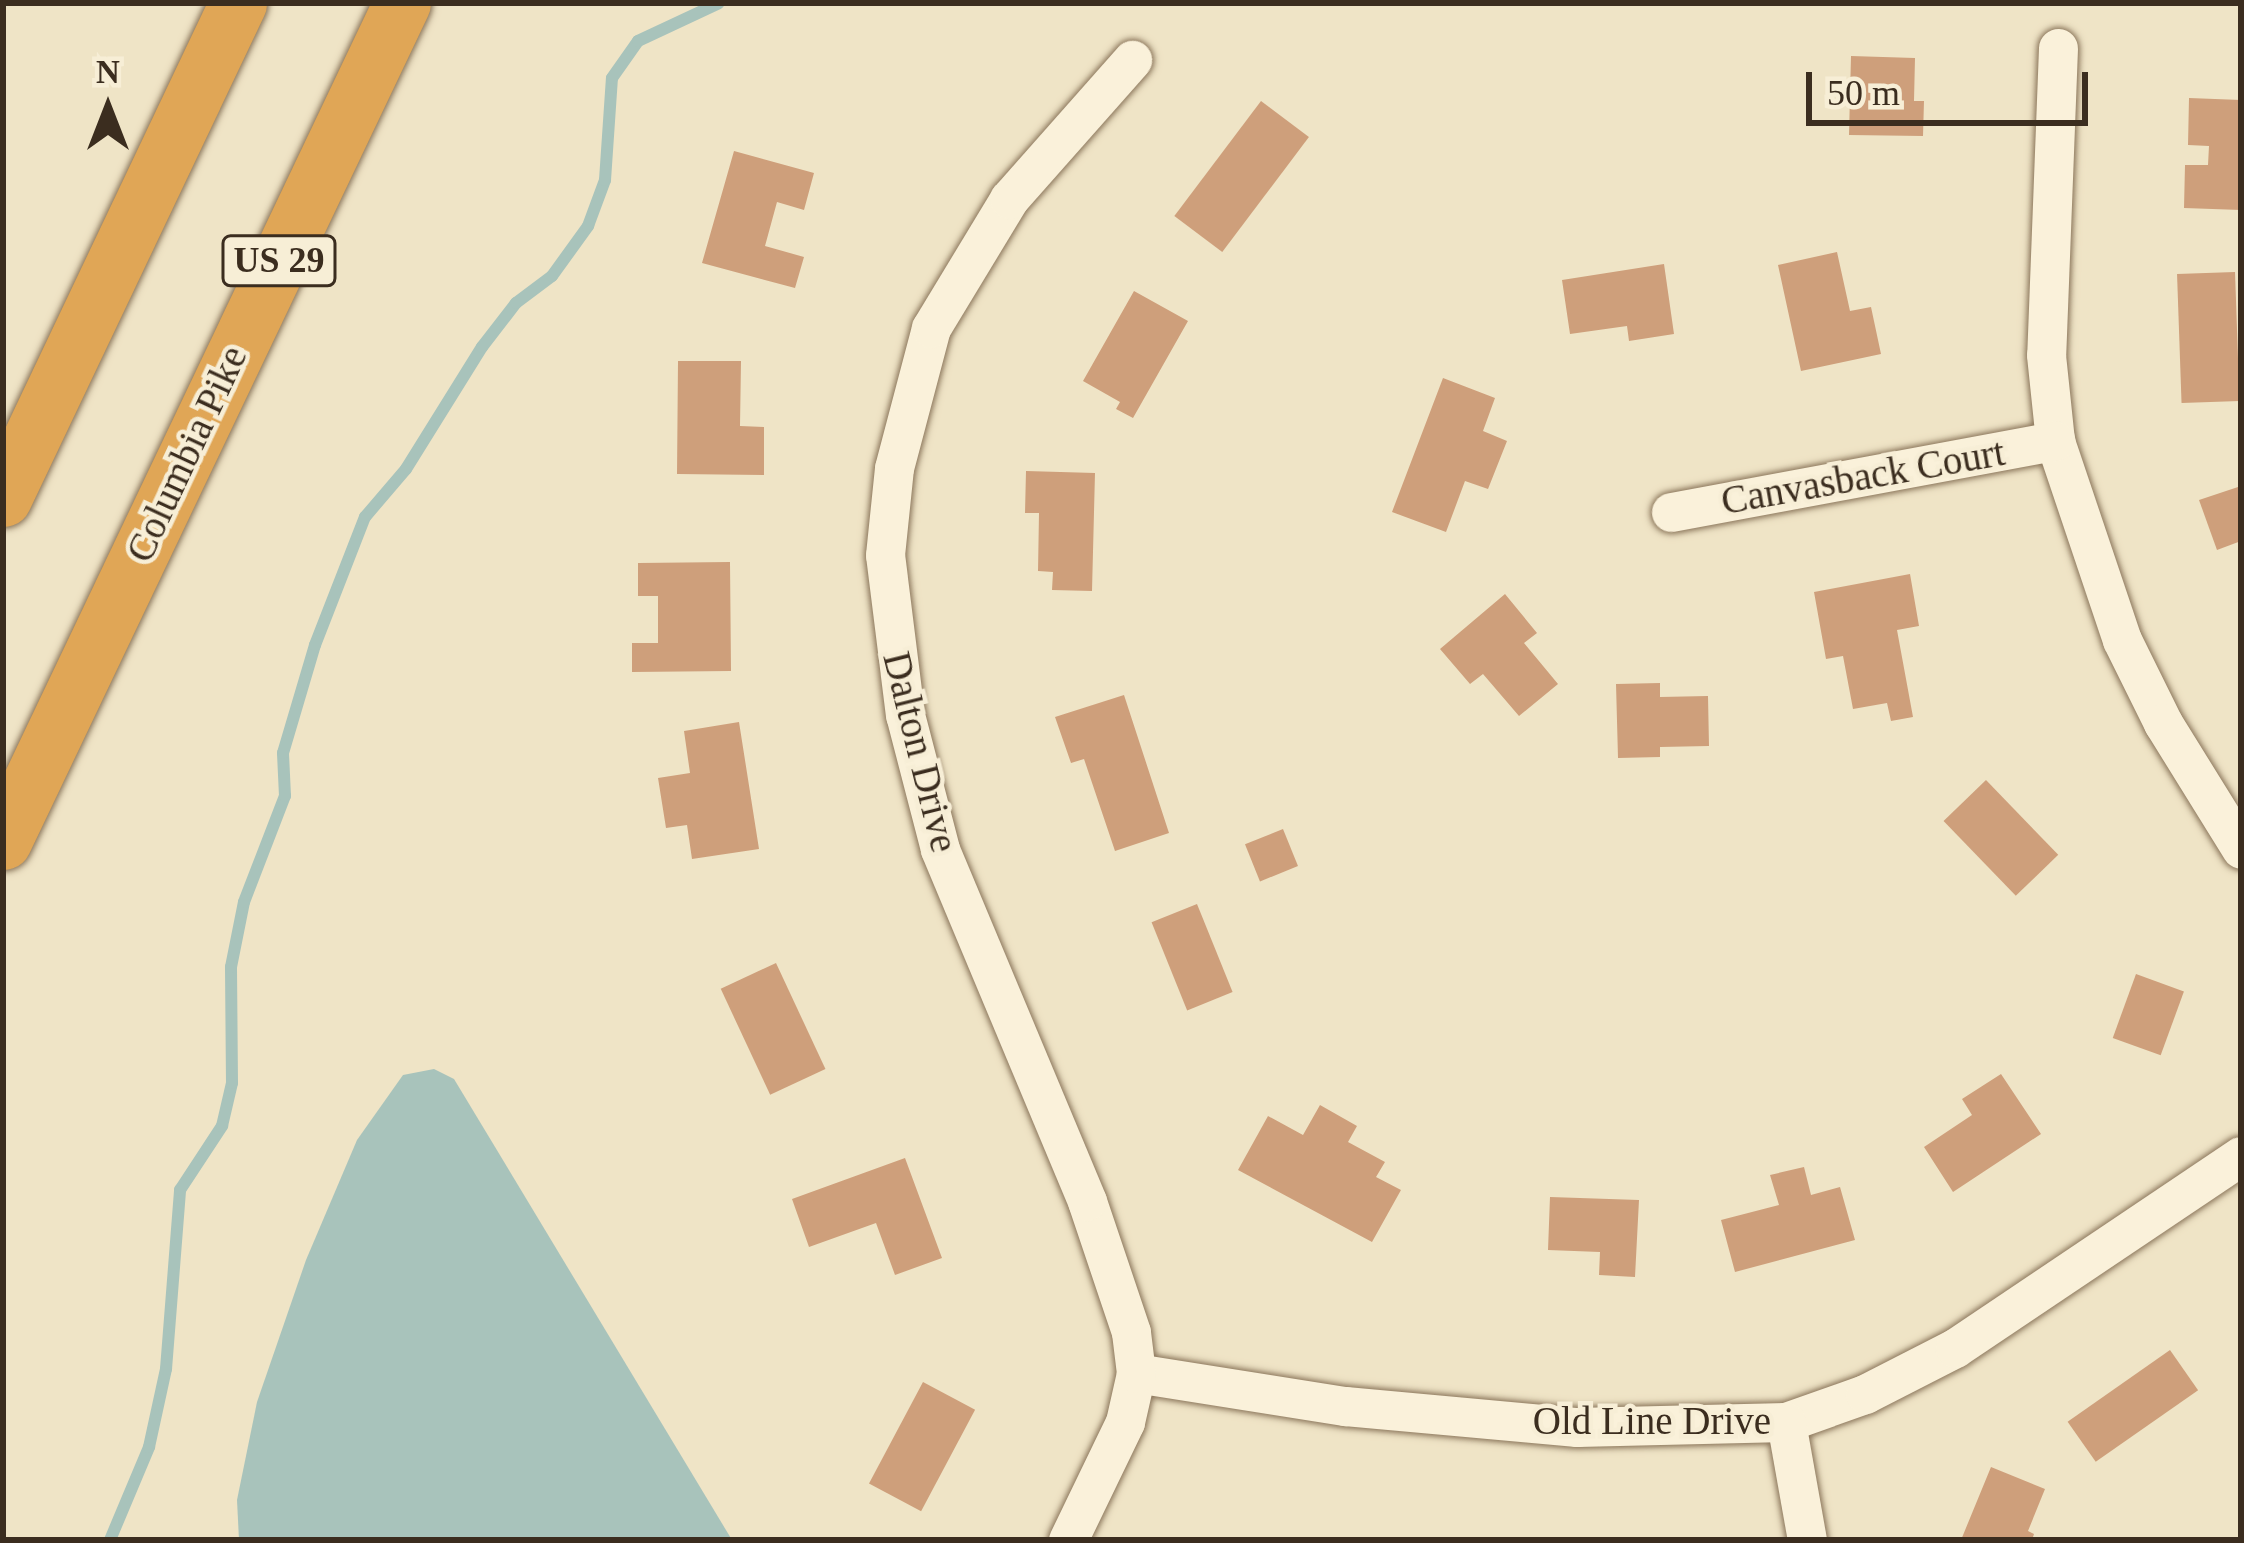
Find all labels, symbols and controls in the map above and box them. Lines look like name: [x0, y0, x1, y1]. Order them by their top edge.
north arrow: [48, 48, 168, 168]
scale bar: [1812, 48, 2094, 122]
text: N: [96, 54, 120, 90]
text: 50 m: [1827, 73, 1900, 113]
road number: US 29: [219, 231, 339, 291]
street label: Columbia Pike: [117, 339, 257, 569]
street label: Canvasback Court: [1718, 429, 2008, 525]
street label: Dalton Drive: [873, 647, 967, 857]
street label: Old Line Drive: [1533, 1398, 1771, 1444]

